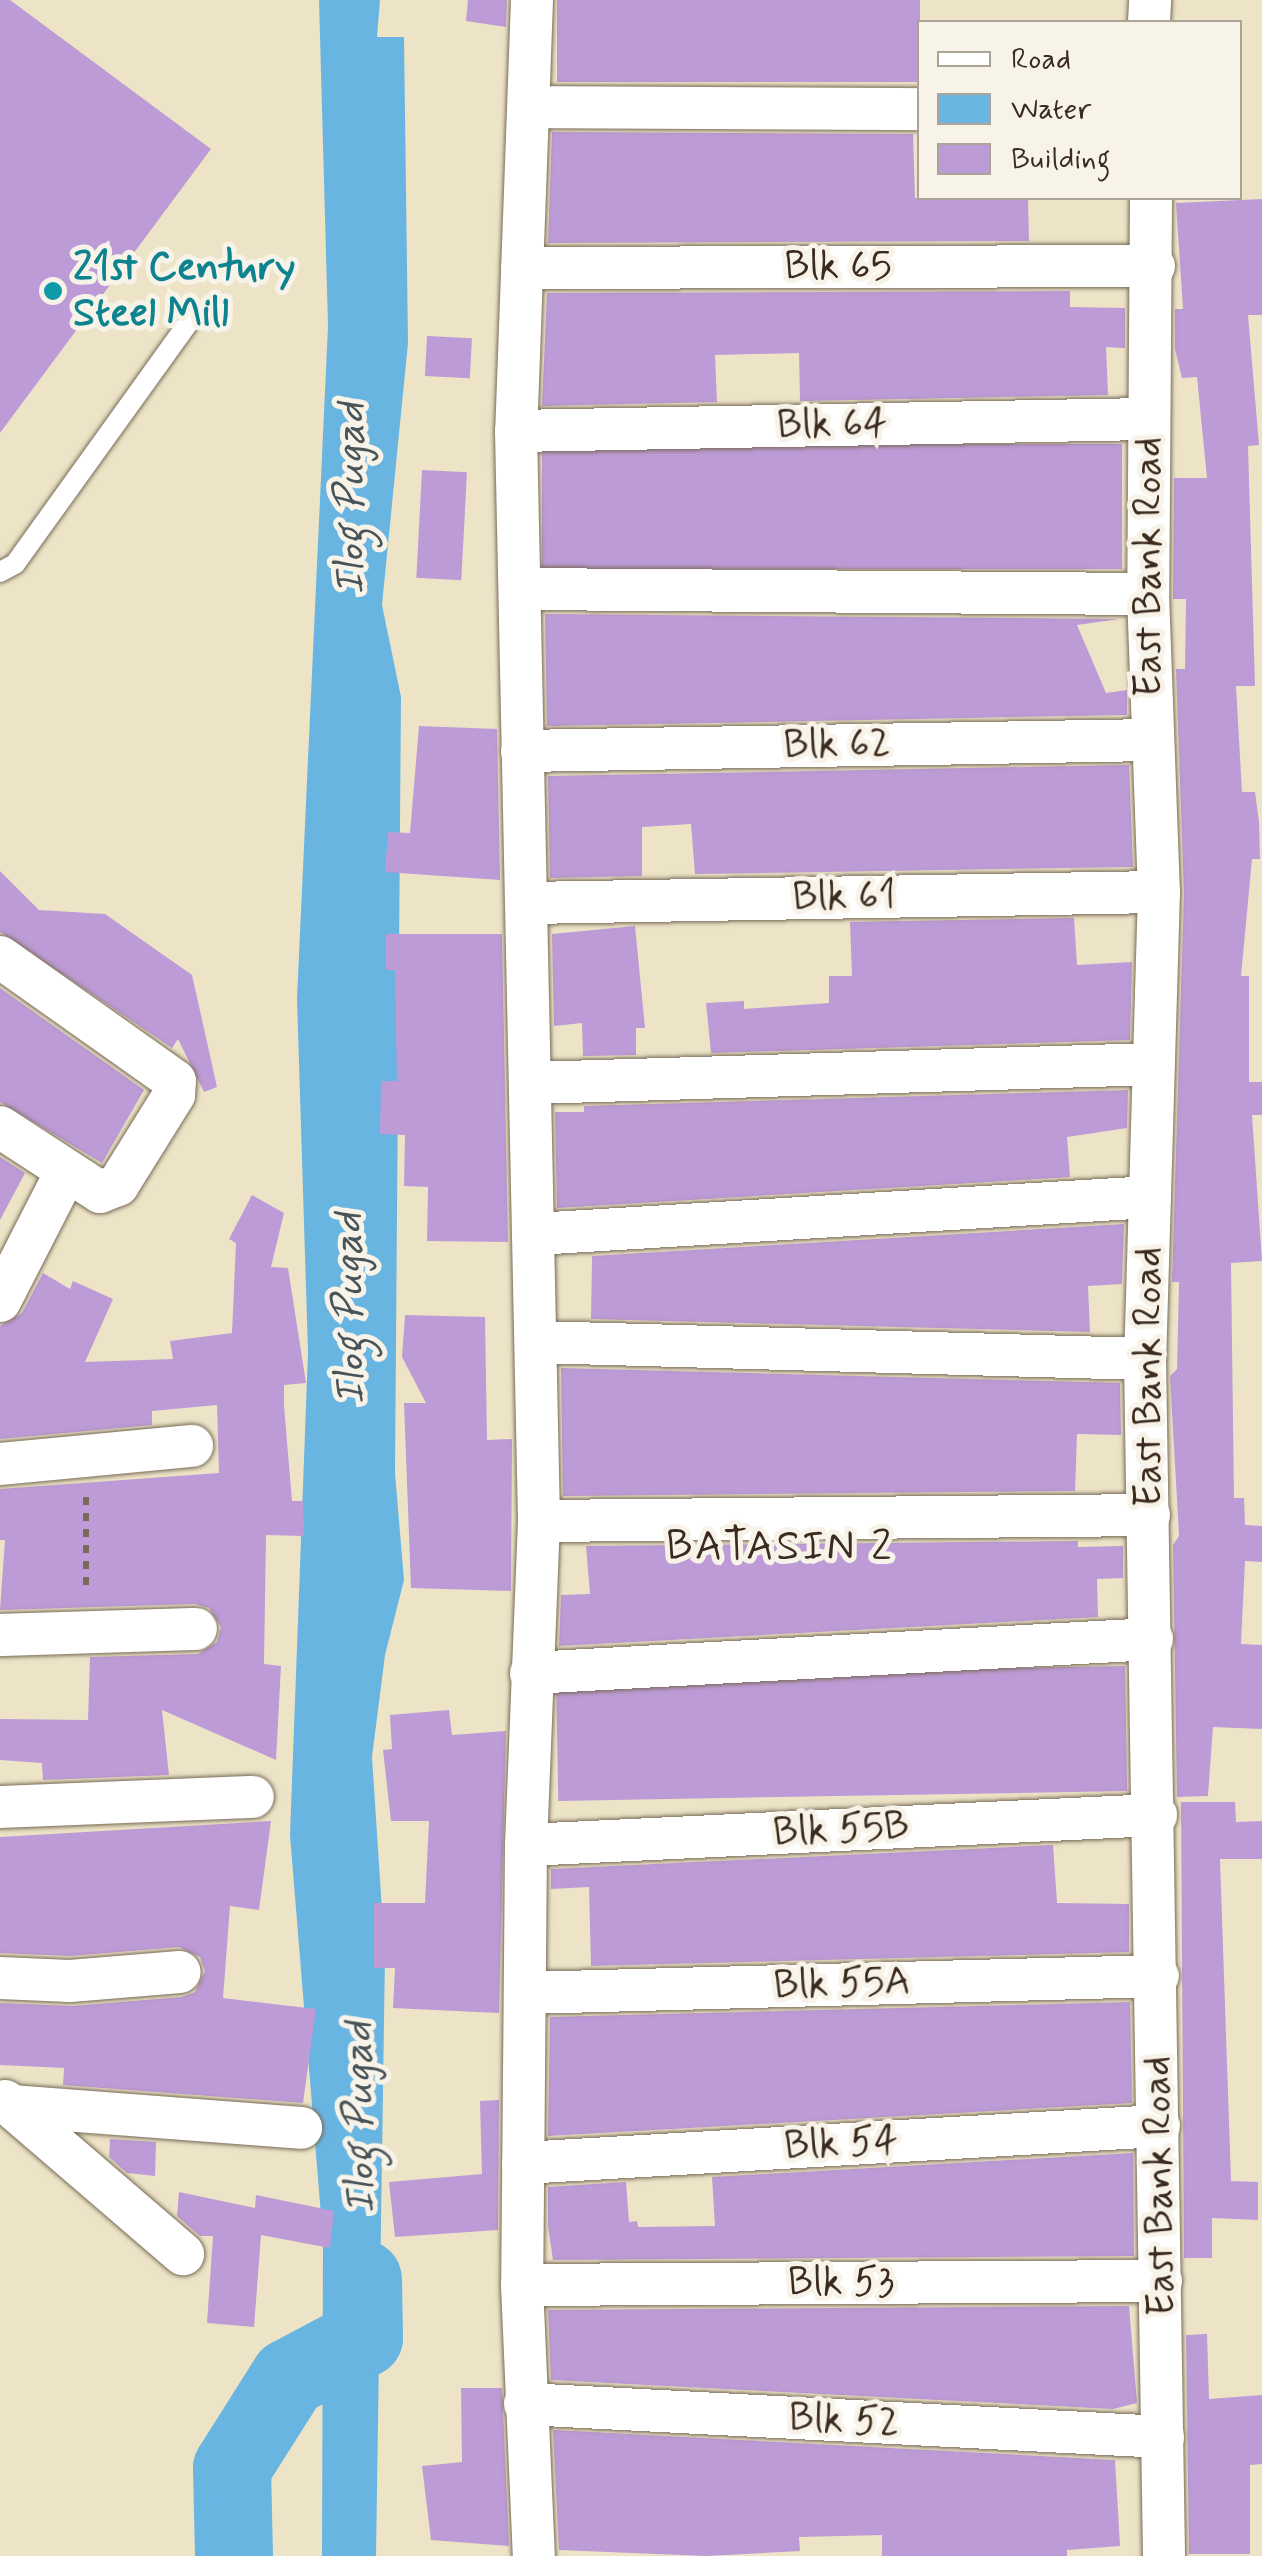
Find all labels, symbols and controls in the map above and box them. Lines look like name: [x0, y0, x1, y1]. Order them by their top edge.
legend: [917, 20, 1242, 200]
text: Road: [1011, 40, 1071, 79]
text: Water: [1011, 90, 1091, 129]
text: Building: [1011, 140, 1110, 179]
street label: Blk 65: [784, 243, 892, 291]
place label: 21st Century Steel Mill: [73, 244, 296, 338]
marker: 21st Century Steel Mill: [42, 280, 64, 302]
street label: Blk 64: [776, 400, 888, 450]
water label: Ilog Pugad: [327, 406, 377, 592]
street label: East Bank Road: [1125, 437, 1173, 697]
street label: Blk 62: [783, 720, 891, 770]
street label: Blk 61: [792, 872, 896, 922]
water label: Ilog Pugad: [324, 1215, 378, 1403]
street label: East Bank Road: [1125, 1247, 1173, 1507]
district label: BATASIN 2: [669, 1523, 891, 1573]
street label: Blk 55B: [772, 1802, 910, 1858]
street label: Blk 55A: [773, 1958, 911, 2010]
water label: Ilog Pugad: [334, 2024, 388, 2212]
street label: East Bank Road: [1134, 2055, 1186, 2317]
street label: Blk 54: [783, 2117, 899, 2171]
street label: Blk 53: [788, 2259, 894, 2307]
street label: Blk 52: [787, 2394, 901, 2448]

